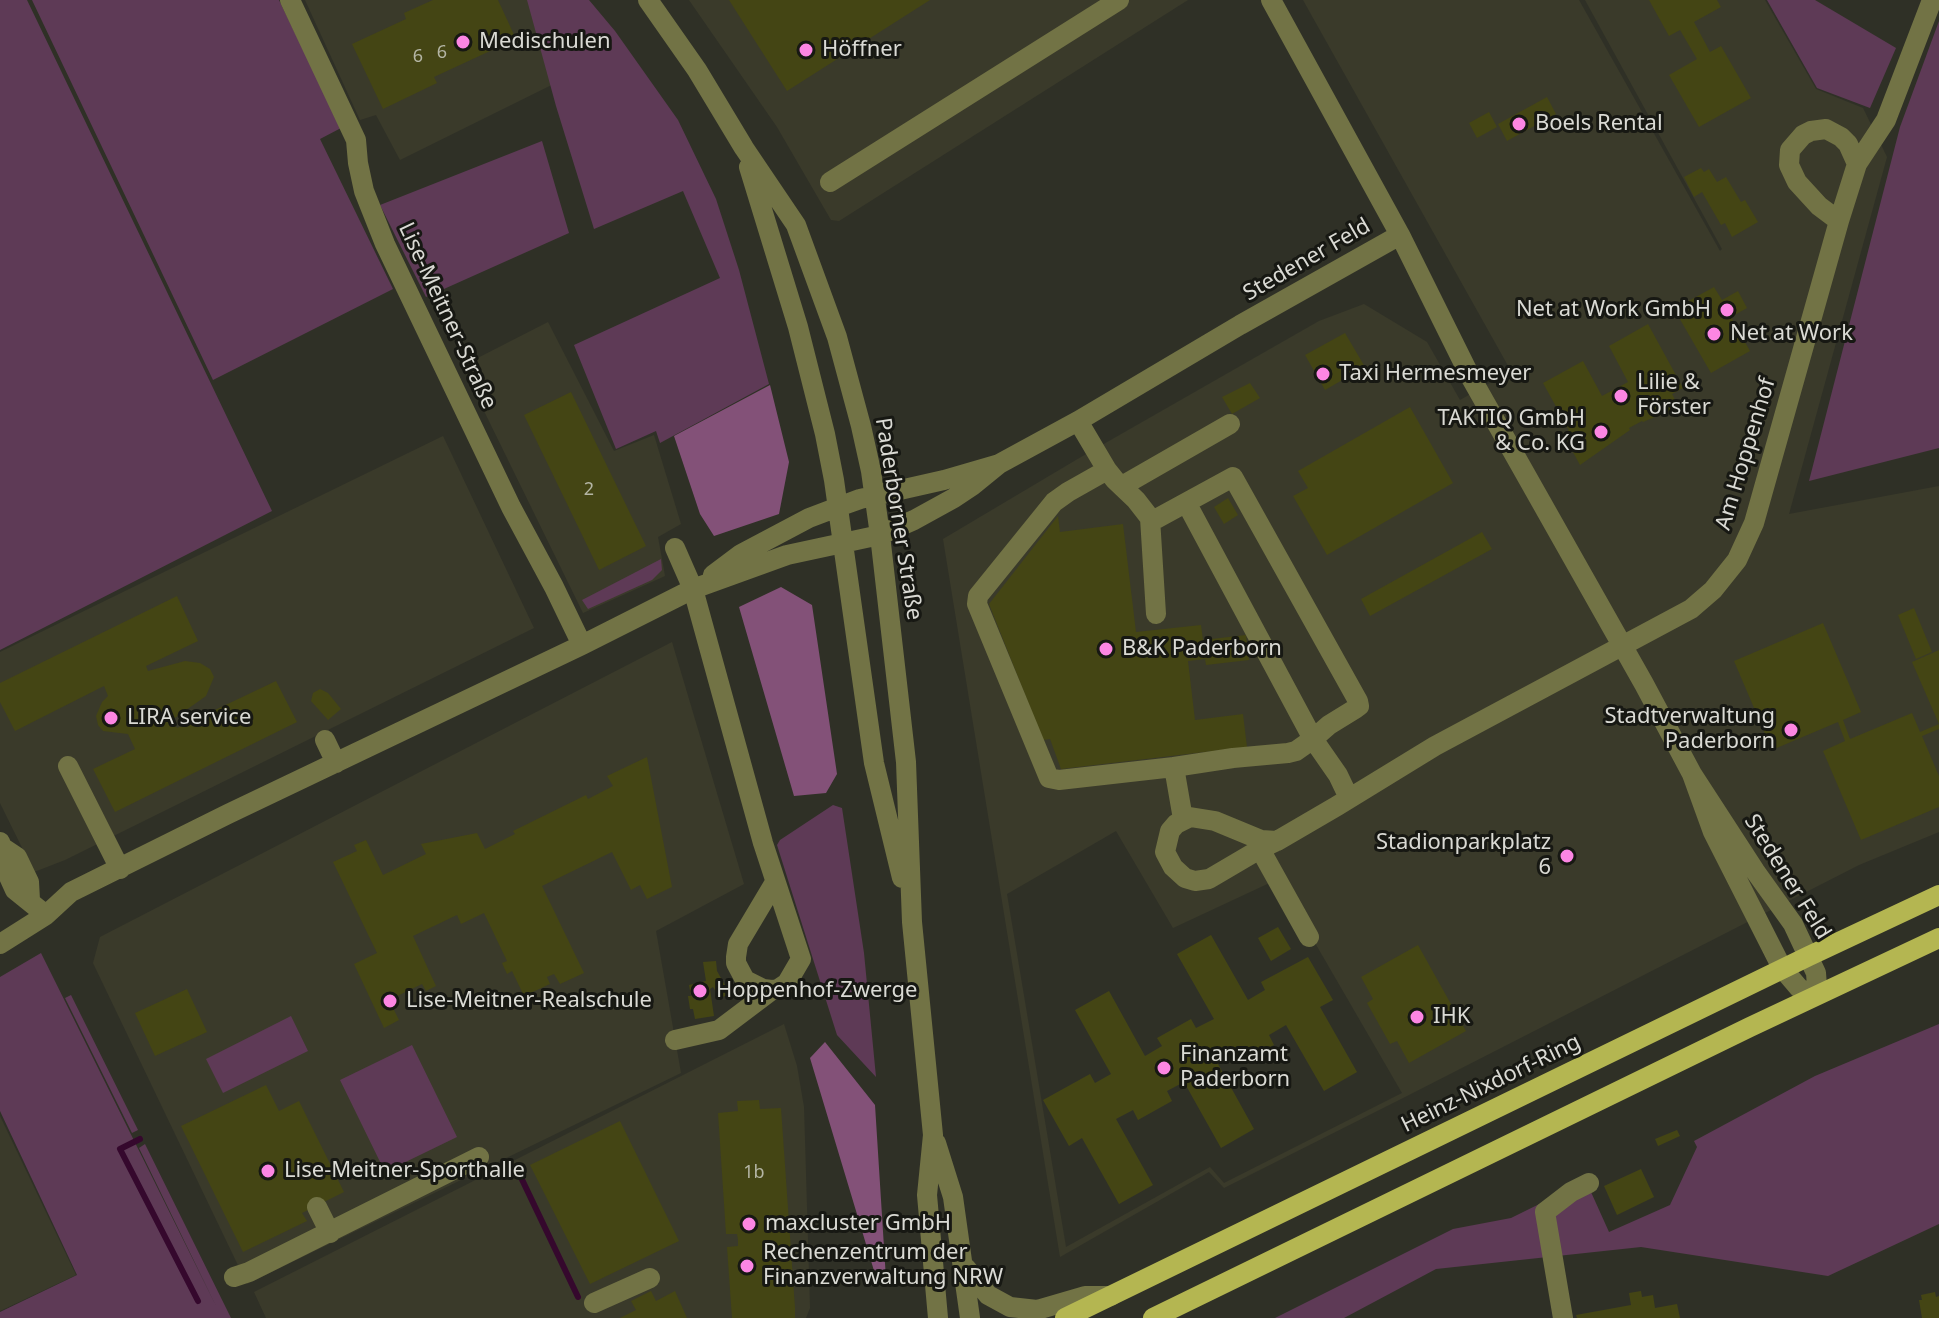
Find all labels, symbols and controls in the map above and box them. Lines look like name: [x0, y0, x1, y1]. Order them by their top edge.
place label: Medischulen: [479, 29, 611, 55]
marker: Medischulen: [454, 33, 472, 51]
place label: Höffner: [822, 37, 902, 63]
marker: Höffner: [797, 41, 815, 59]
house number: 6: [437, 42, 447, 64]
house number: 6: [413, 46, 423, 68]
place label: Boels Rental: [1535, 111, 1663, 137]
marker: Boels Rental: [1510, 115, 1528, 133]
street label: Stedener Feld: [1239, 213, 1375, 307]
street label: Lise-Meitner-Straße: [392, 219, 502, 413]
place label: Net at Work GmbH: [1516, 297, 1711, 323]
marker: Net at Work GmbH: [1718, 301, 1736, 319]
place label: Net at Work: [1730, 321, 1853, 347]
marker: Net at Work: [1705, 325, 1723, 343]
place label: Taxi Hermesmeyer: [1339, 361, 1531, 387]
marker: Taxi Hermesmeyer: [1314, 365, 1332, 383]
place label: Lilie & Förster: [1637, 370, 1711, 422]
street label: Am Hoppenhof: [1710, 375, 1782, 533]
marker: Lilie & Förster: [1612, 387, 1630, 405]
place label: TAKTIQ GmbH & Co. KG: [1438, 406, 1585, 458]
street label: Paderborner Straße: [869, 416, 927, 622]
marker: TAKTIQ GmbH & Co. KG: [1592, 423, 1610, 441]
house number: 2: [584, 479, 594, 501]
place label: B&K Paderborn: [1122, 636, 1282, 662]
marker: B&K Paderborn: [1097, 640, 1115, 658]
place label: Stadtverwaltung Paderborn: [1605, 704, 1775, 756]
place label: LIRA service: [127, 705, 251, 731]
marker: LIRA service: [102, 709, 120, 727]
marker: Stadtverwaltung Paderborn: [1782, 721, 1800, 739]
street label: Stedener Feld: [1738, 810, 1836, 944]
place label: Stadionparkplatz 6: [1376, 830, 1551, 882]
marker: Stadionparkplatz 6: [1558, 847, 1576, 865]
place label: Hoppenhof-Zwerge: [716, 978, 917, 1004]
marker: Hoppenhof-Zwerge: [691, 982, 709, 1000]
place label: Lise-Meitner-Realschule: [406, 988, 652, 1014]
marker: Lise-Meitner-Realschule: [381, 992, 399, 1010]
place label: IHK: [1433, 1004, 1470, 1030]
marker: IHK: [1408, 1008, 1426, 1026]
street label: Heinz-Nixdorf-Ring: [1397, 1029, 1585, 1139]
place label: Finanzamt Paderborn: [1180, 1042, 1290, 1094]
marker: Finanzamt Paderborn: [1155, 1059, 1173, 1077]
place label: Lise-Meitner-Sporthalle: [284, 1158, 525, 1184]
marker: Lise-Meitner-Sporthalle: [259, 1162, 277, 1180]
house number: 1b: [743, 1162, 765, 1184]
place label: maxcluster GmbH: [765, 1211, 951, 1237]
marker: maxcluster GmbH: [740, 1215, 758, 1233]
place label: Rechenzentrum der Finanzverwaltung NRW: [763, 1240, 1003, 1292]
marker: Rechenzentrum der Finanzverwaltung NRW: [738, 1257, 756, 1275]

